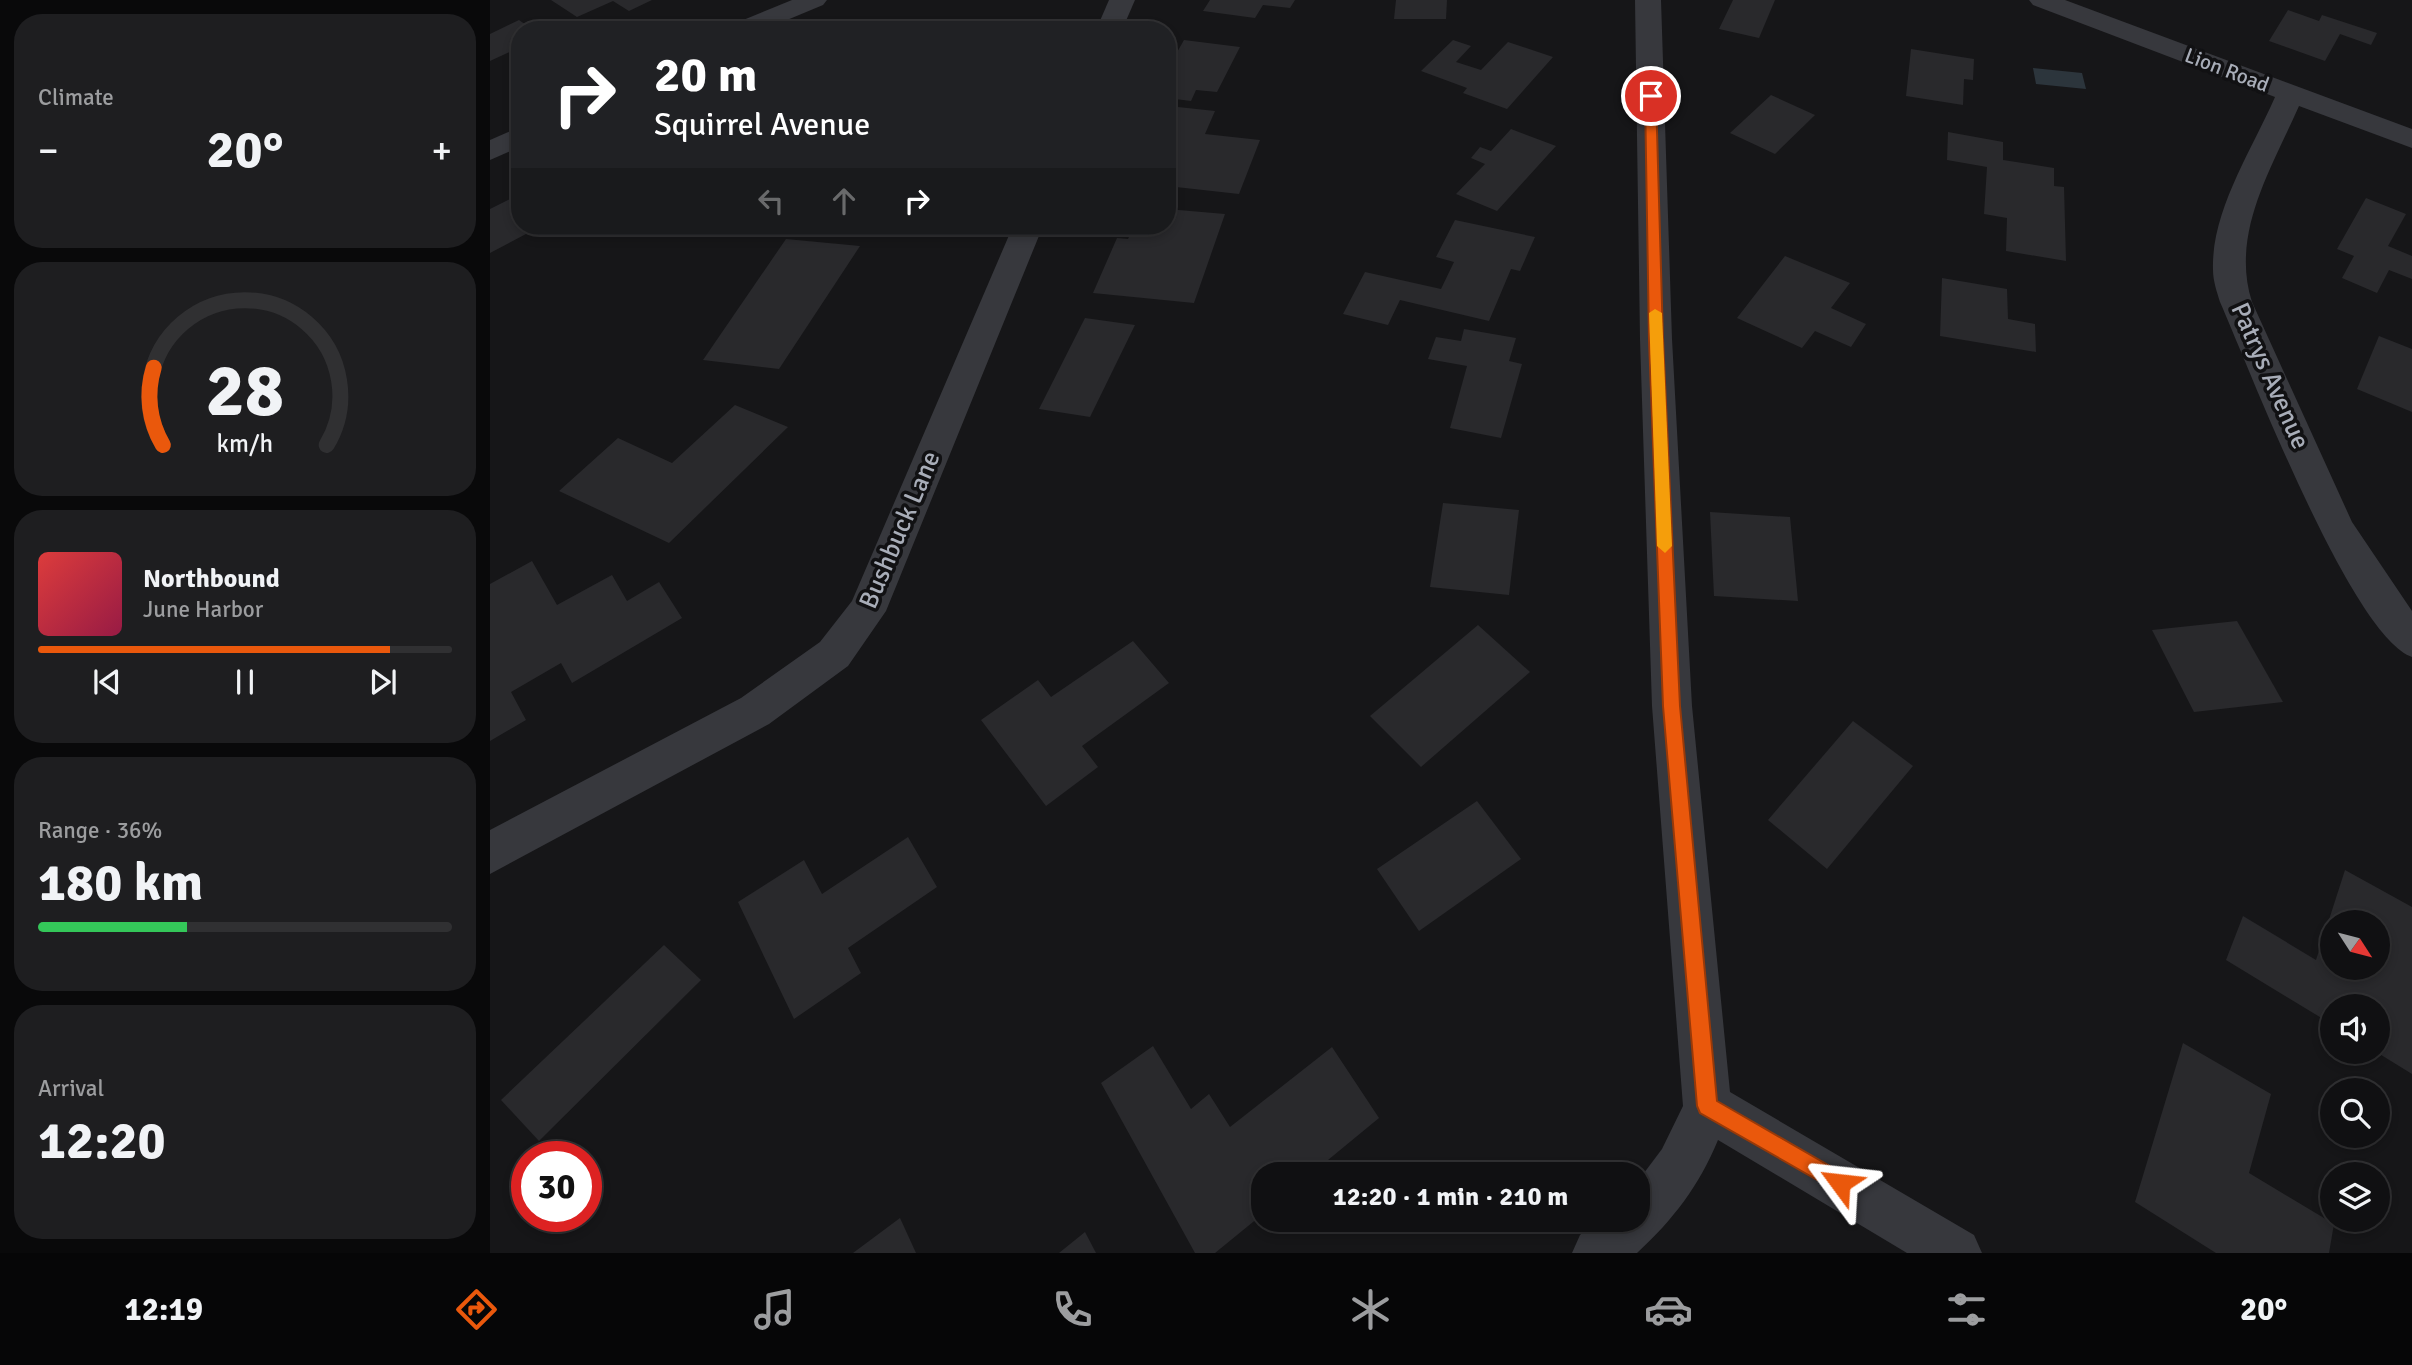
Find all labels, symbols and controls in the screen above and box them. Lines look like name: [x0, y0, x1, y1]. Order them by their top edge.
street label: Lion Road: [2181, 42, 2273, 98]
text: 20 m: [654, 45, 757, 105]
icon: right: [539, 49, 630, 140]
pin: [1621, 66, 1681, 126]
icon: arrive: [1632, 77, 1670, 115]
text: Climate: [38, 83, 114, 112]
text: Squirrel Avenue: [654, 105, 870, 144]
text: 20°: [207, 118, 283, 182]
text: −: [38, 127, 59, 174]
text: +: [431, 127, 452, 174]
icon: left: [752, 182, 790, 220]
icon: ahead: [825, 182, 863, 220]
icon: right: [898, 182, 936, 220]
street label: Patrys Avenue: [2223, 298, 2317, 454]
text: 28: [206, 347, 284, 436]
text: km/h: [217, 427, 273, 458]
street label: Bushbuck Lane: [852, 446, 948, 614]
text: Northbound: [143, 563, 280, 595]
text: June Harbor: [143, 595, 263, 624]
icon: previous: [88, 663, 126, 701]
icon: pause: [226, 663, 264, 701]
icon: next: [364, 663, 402, 701]
text: Range · 36%: [38, 816, 162, 845]
text: 180 km: [38, 851, 203, 915]
north arrow: [2320, 910, 2390, 980]
map controls: [2320, 910, 2390, 1232]
button: sound: [2320, 994, 2390, 1064]
text: Arrival: [38, 1074, 104, 1103]
button: search: [2320, 1078, 2390, 1148]
text: 12:20: [38, 1109, 166, 1173]
speed limit sign: 30: [511, 1141, 602, 1232]
position arrow: [1803, 1146, 1877, 1220]
button: layers: [2320, 1162, 2390, 1232]
text: 12:20 · 1 min · 210 m: [1333, 1181, 1568, 1213]
icon: directions: [452, 1285, 501, 1334]
icon: music: [750, 1285, 799, 1334]
icon: phone: [1048, 1285, 1097, 1334]
icon: climate: [1346, 1285, 1395, 1334]
icon: car: [1644, 1285, 1693, 1334]
icon: filters: [1942, 1285, 1991, 1334]
text: 12:19: [125, 1290, 203, 1329]
text: 20°: [2240, 1290, 2287, 1329]

